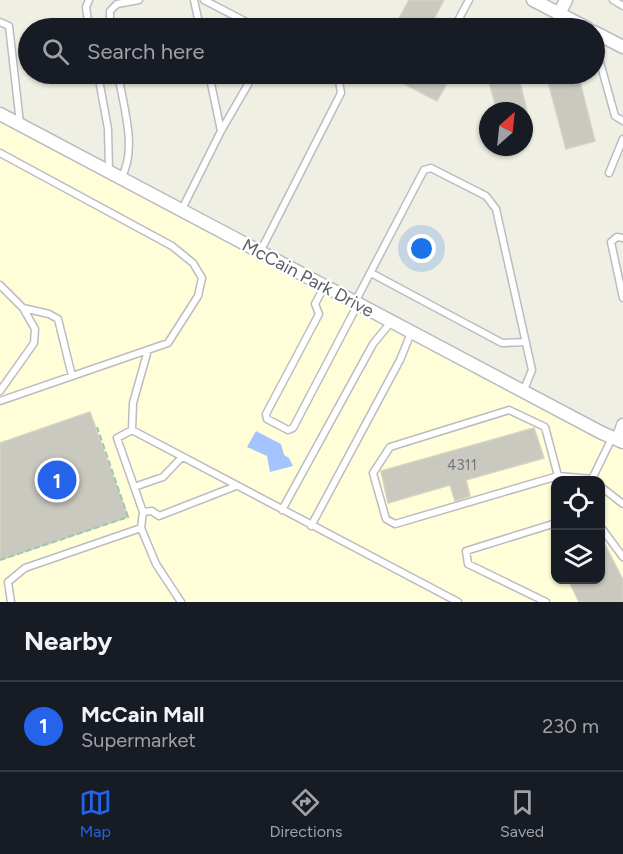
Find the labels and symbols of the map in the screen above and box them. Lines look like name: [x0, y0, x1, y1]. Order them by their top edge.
north arrow: [479, 102, 533, 156]
street label: McCain Park Drive: [238, 234, 378, 322]
your location: [407, 234, 436, 263]
house number: 4311: [447, 456, 477, 474]
pin: 1: [38, 458, 76, 502]

